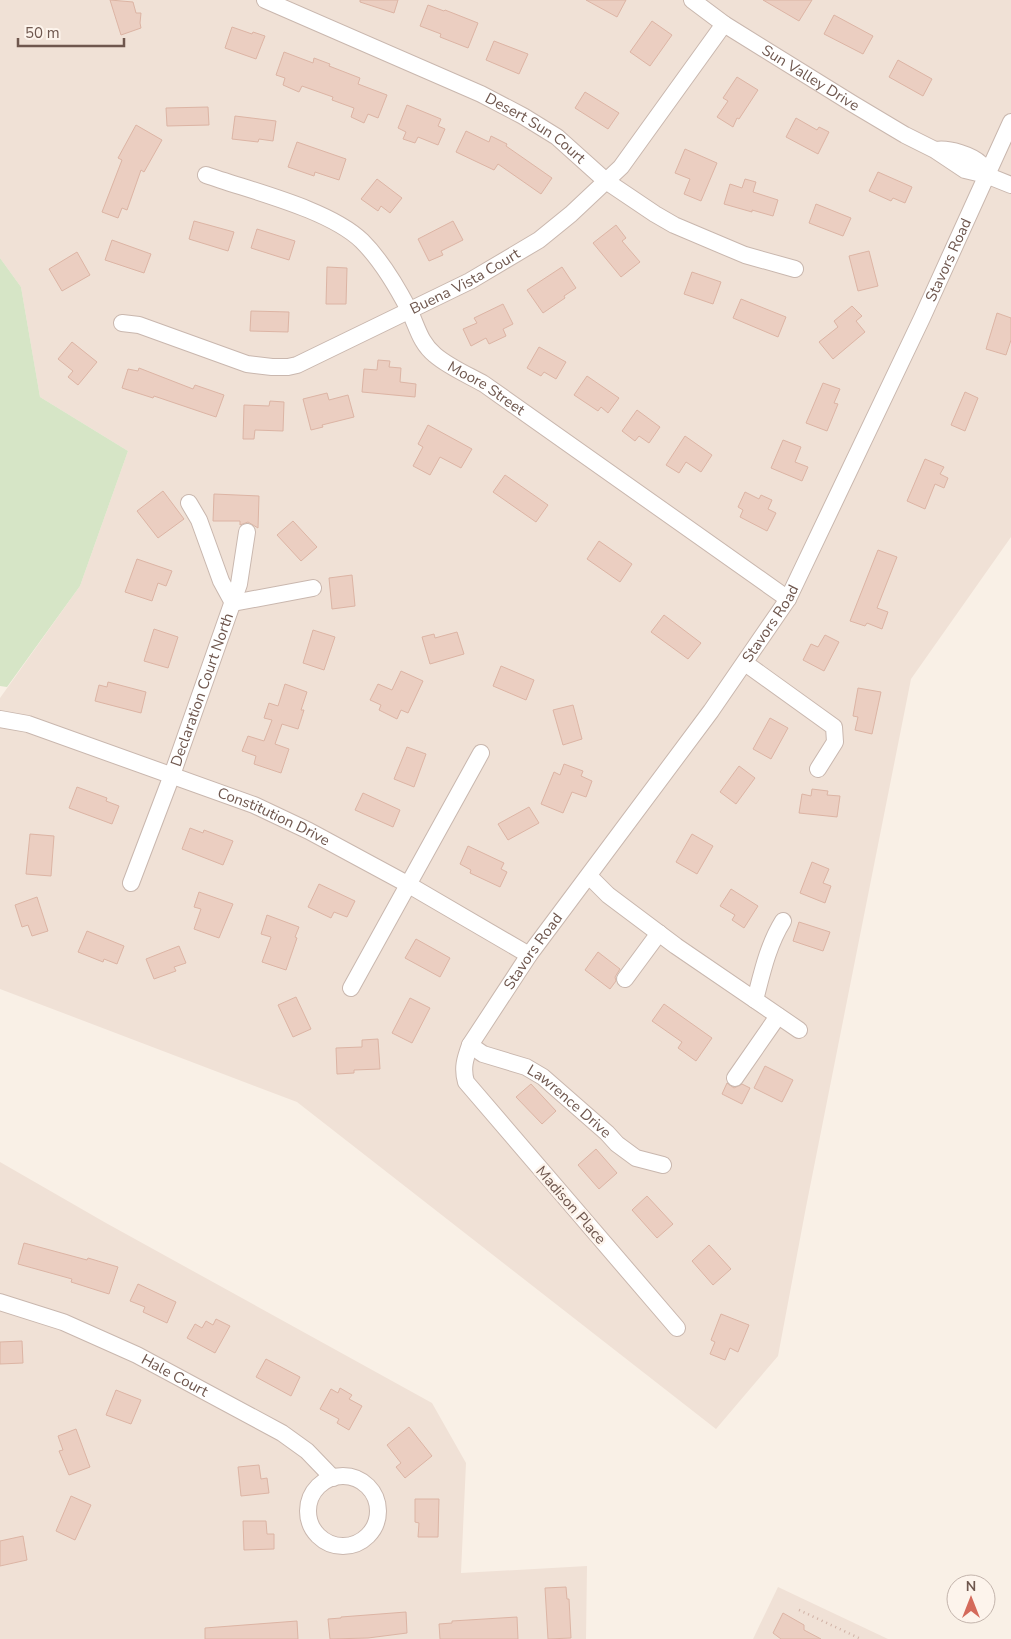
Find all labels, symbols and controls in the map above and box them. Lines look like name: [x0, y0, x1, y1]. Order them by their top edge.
scale bar: [18, 15, 124, 47]
text: 50 m: [25, 23, 60, 43]
street label: Sun Valley Drive: [758, 40, 863, 116]
street label: Desert Sun Court: [482, 88, 591, 169]
street label: Stavors Road: [921, 215, 976, 305]
street label: Buena Vista Court: [406, 243, 524, 319]
street label: Moore Street: [444, 356, 529, 420]
street label: Stavors Road: [737, 581, 803, 666]
street label: Declaration Court North: [166, 610, 238, 769]
street label: Constitution Drive: [215, 783, 333, 850]
street label: Stavors Road: [499, 909, 567, 993]
street label: Lawrence Drive: [523, 1060, 616, 1142]
street label: Madison Place: [531, 1162, 611, 1248]
street label: Hale Court: [138, 1349, 212, 1402]
north arrow: [946, 1574, 996, 1624]
text: N: [966, 1577, 976, 1596]

